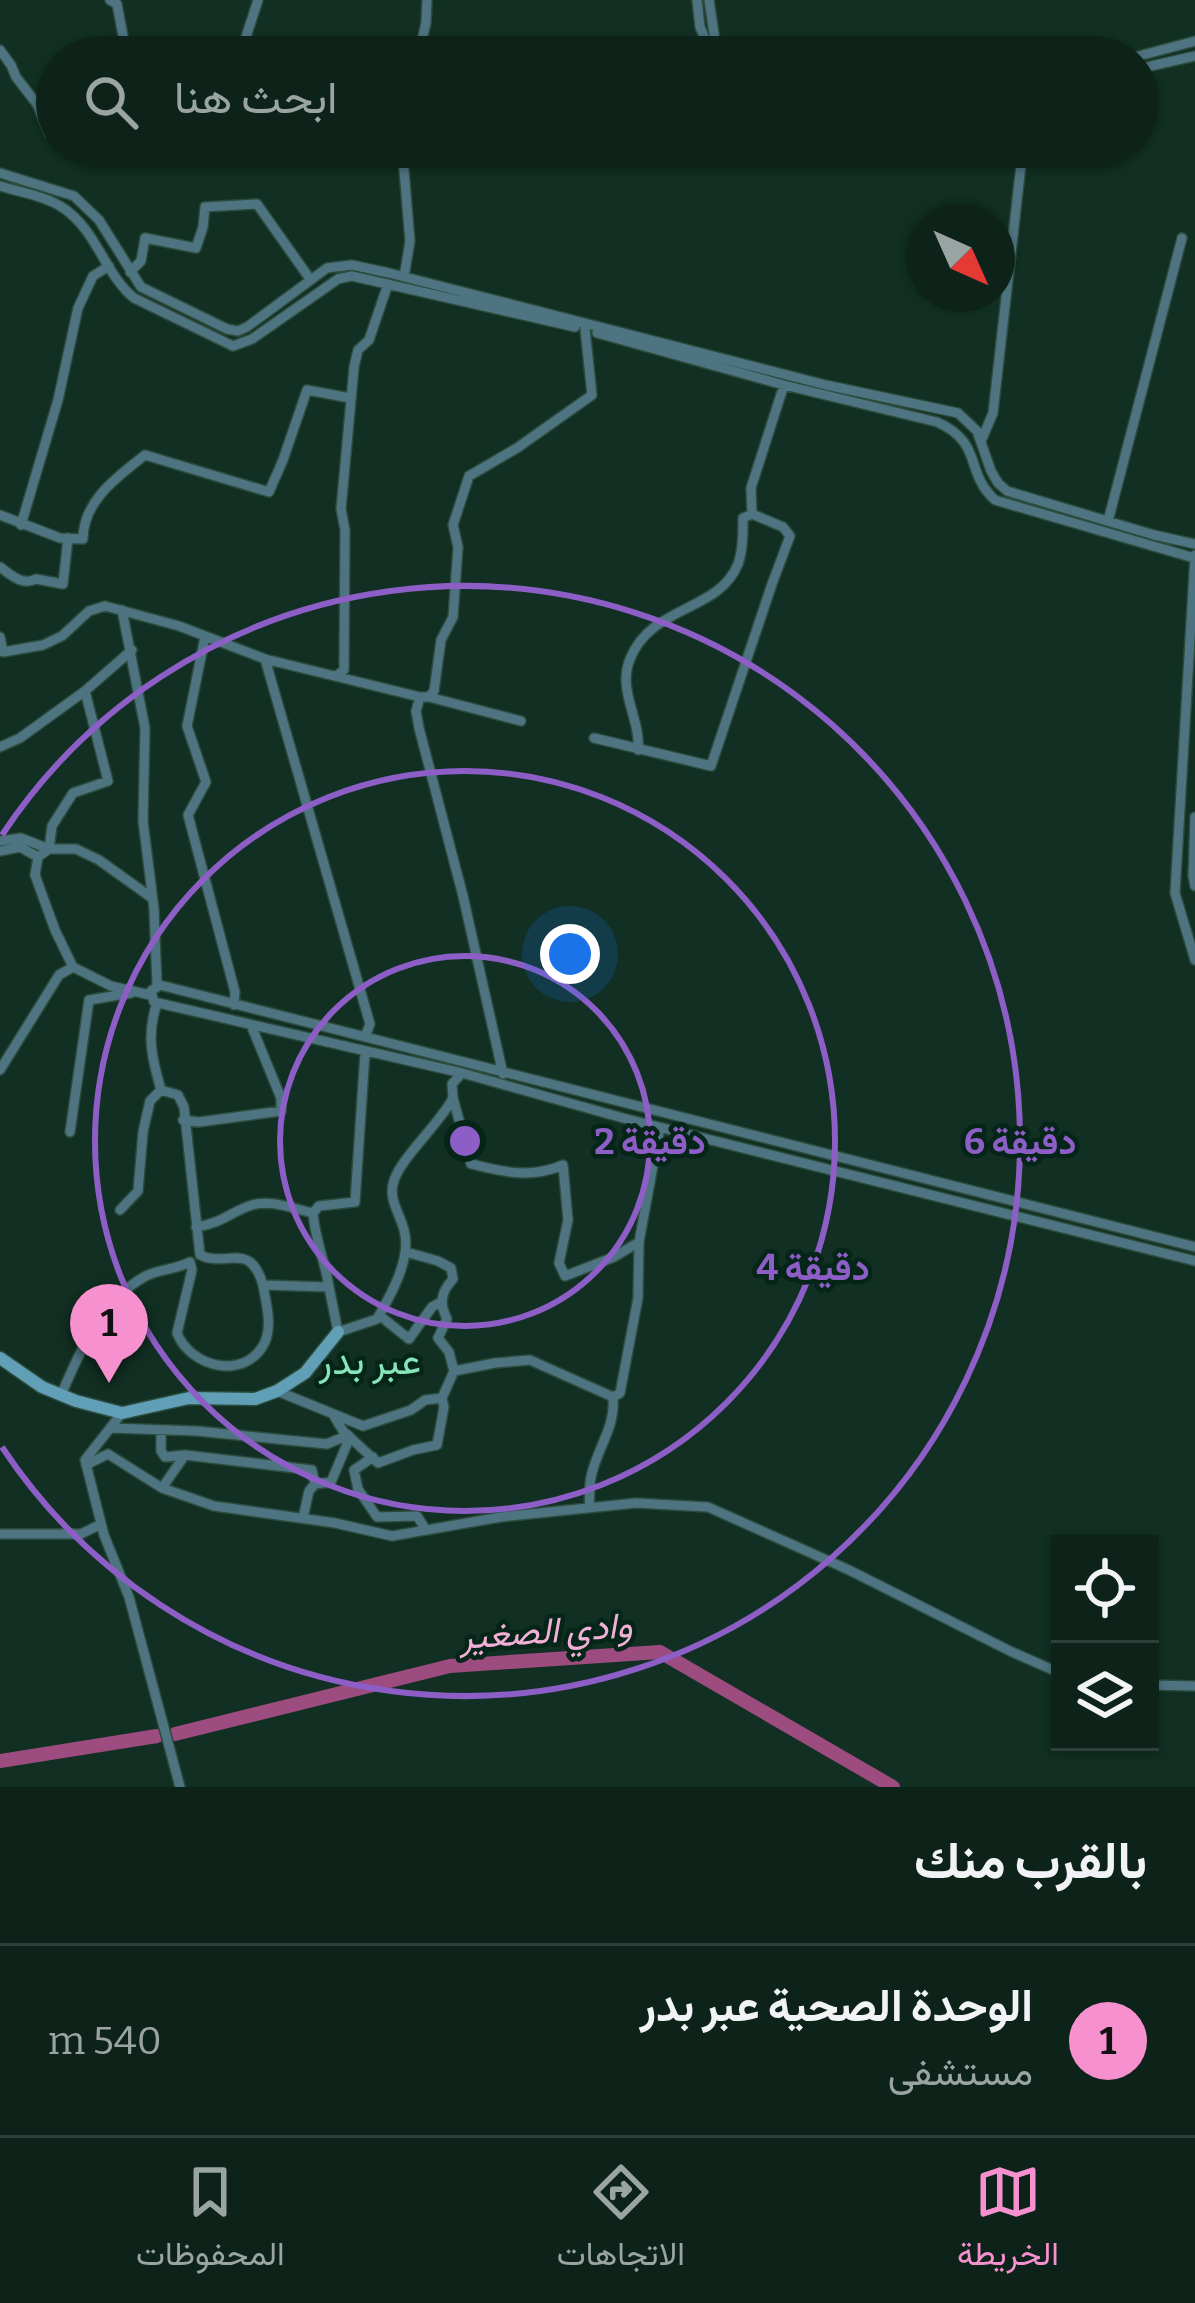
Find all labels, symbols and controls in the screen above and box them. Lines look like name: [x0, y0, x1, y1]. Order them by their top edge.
search box: [36, 36, 1159, 168]
icon: search: [78, 69, 144, 135]
text: ابحث هنا: [174, 71, 337, 125]
north arrow: [907, 204, 1015, 312]
your location: [540, 924, 600, 984]
centre of rings: [444, 1120, 486, 1162]
text: 2 دقيقة: [594, 1120, 706, 1164]
text: 6 دقيقة: [964, 1120, 1076, 1164]
text: 4 دقيقة: [756, 1246, 870, 1290]
pin: 1: [70, 1284, 148, 1383]
district label: عبر بدر: [318, 1338, 421, 1385]
map controls: [1051, 1535, 1159, 1751]
button: locate: [1051, 1535, 1159, 1643]
water label: وادي الصغير: [457, 1603, 634, 1666]
button: layers: [1051, 1643, 1159, 1751]
text: بالقرب منك: [914, 1830, 1147, 1892]
text: الوحدة الصحية عبر بدر: [640, 1979, 1033, 2033]
text: 540 m: [48, 2018, 162, 2064]
text: 1: [1100, 2018, 1116, 2064]
text: مستشفى: [888, 2049, 1033, 2095]
tab: المحفوظات: [136, 2159, 285, 2283]
tab: الاتجاهات: [557, 2159, 685, 2283]
tab: الخريطة: [957, 2159, 1059, 2283]

